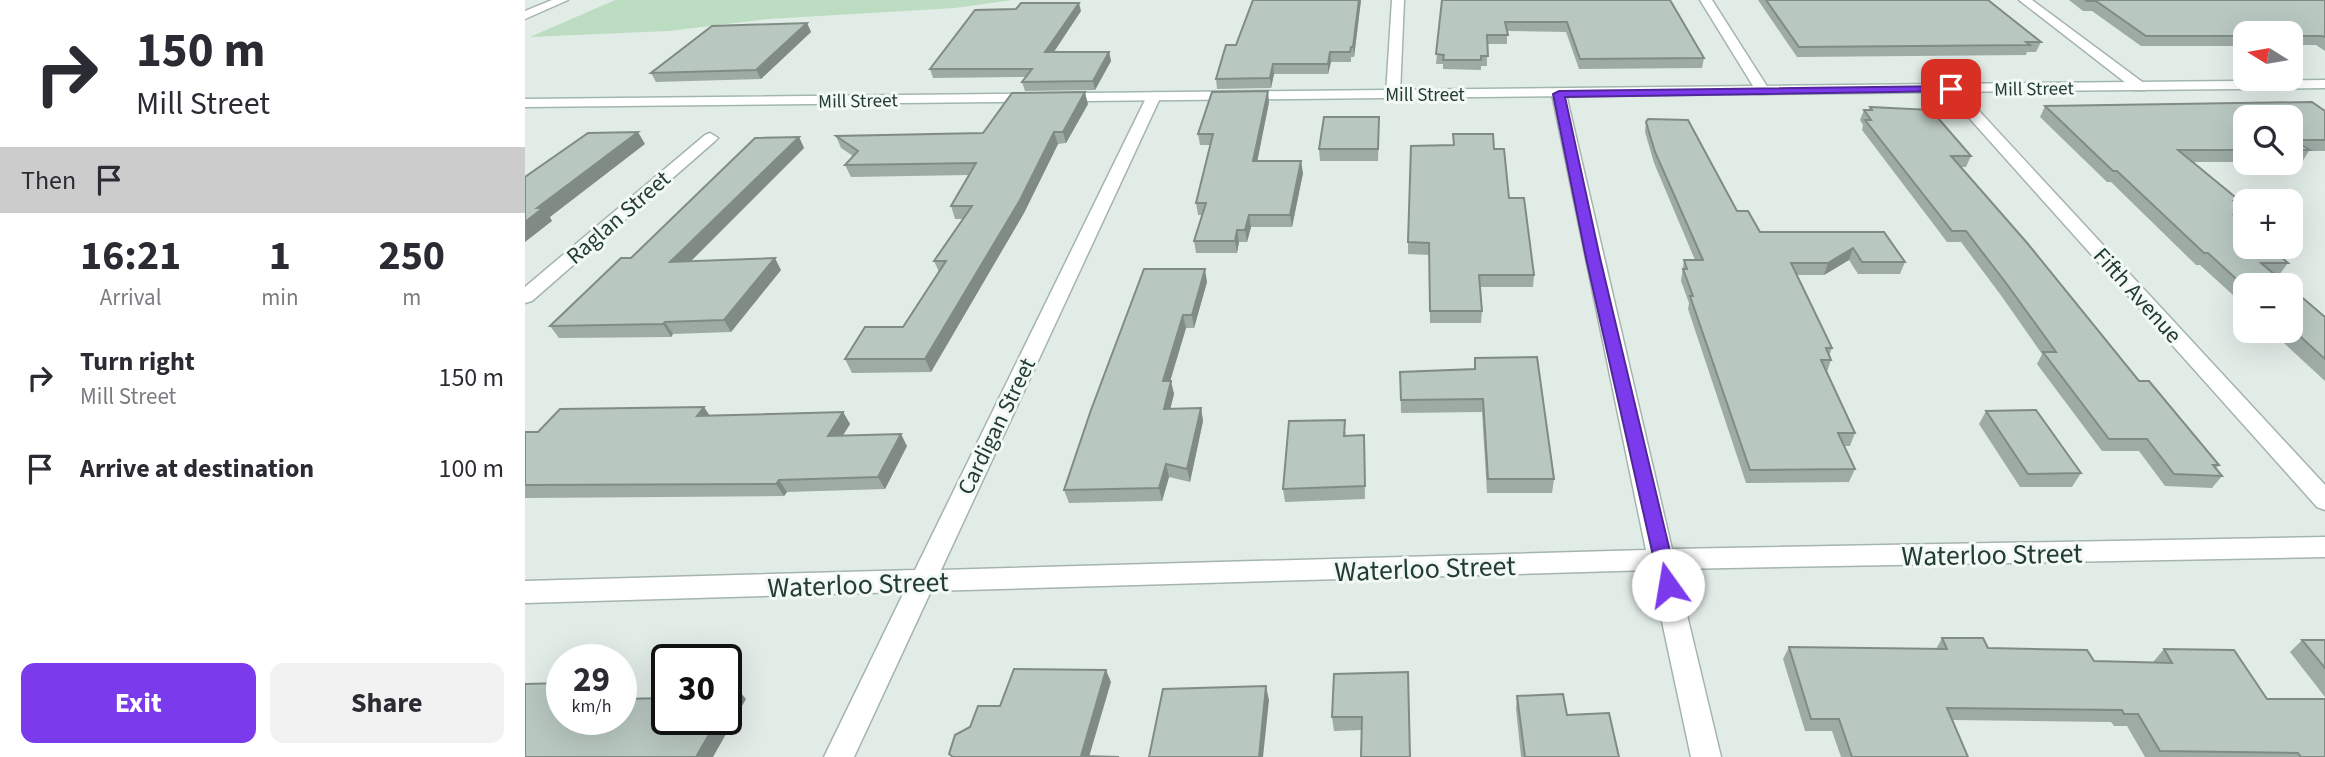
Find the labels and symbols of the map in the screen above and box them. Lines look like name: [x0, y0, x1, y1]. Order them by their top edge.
north arrow: [2233, 21, 2303, 91]
pin: [1921, 59, 1981, 119]
street label: Mill Street: [1994, 75, 2075, 104]
street label: Mill Street: [1385, 82, 1465, 109]
street label: Mill Street: [818, 87, 899, 116]
street label: Raglan Street: [559, 163, 678, 272]
street label: Fifth Avenue: [2086, 240, 2190, 350]
street label: Cardigan Street: [949, 352, 1044, 500]
street label: Waterloo Street: [1901, 533, 2083, 577]
street label: Waterloo Street: [1334, 546, 1517, 592]
position arrow: [1631, 548, 1705, 622]
street label: Waterloo Street: [767, 562, 950, 608]
speed limit sign: 30: [651, 644, 742, 735]

